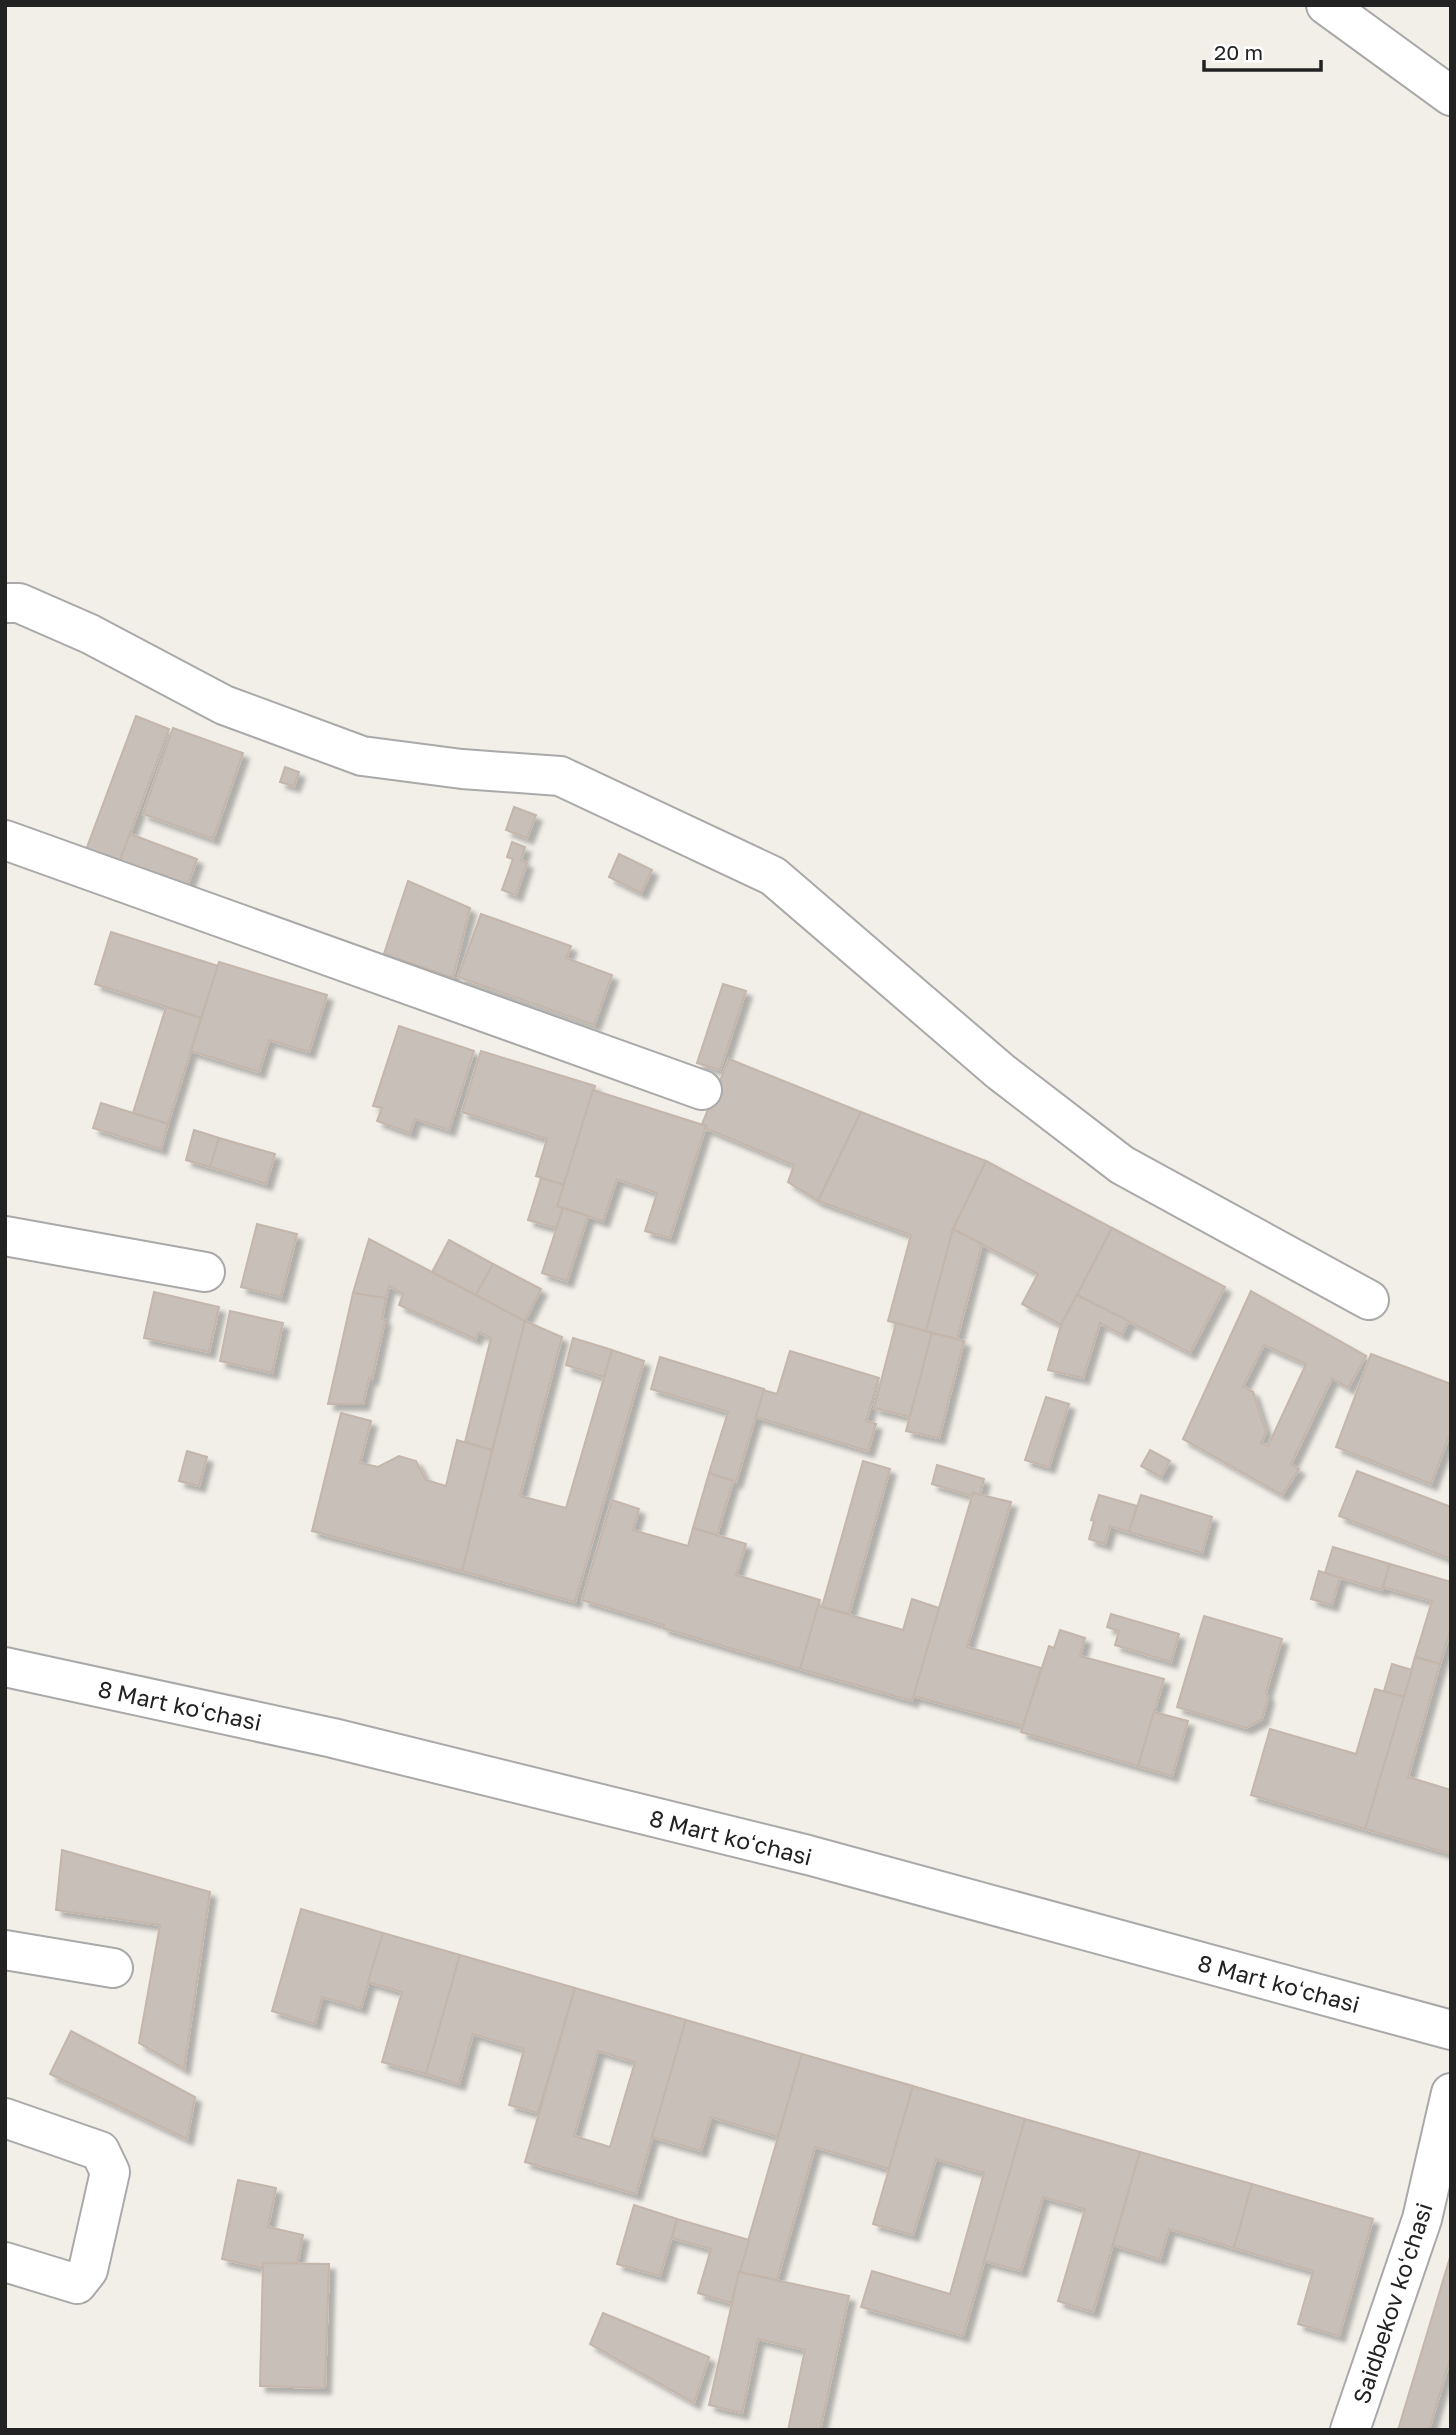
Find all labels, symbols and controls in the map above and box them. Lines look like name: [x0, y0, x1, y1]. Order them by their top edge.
scale bar: [1204, 28, 1321, 72]
text: 20 m: [1214, 39, 1263, 65]
street label: 8 Mart koʻchasi: [96, 1674, 264, 1736]
street label: 8 Mart koʻchasi: [647, 1803, 815, 1871]
street label: 8 Mart koʻchasi: [1195, 1948, 1363, 2018]
street label: Saidbekov koʻchasi: [1346, 2199, 1438, 2407]

